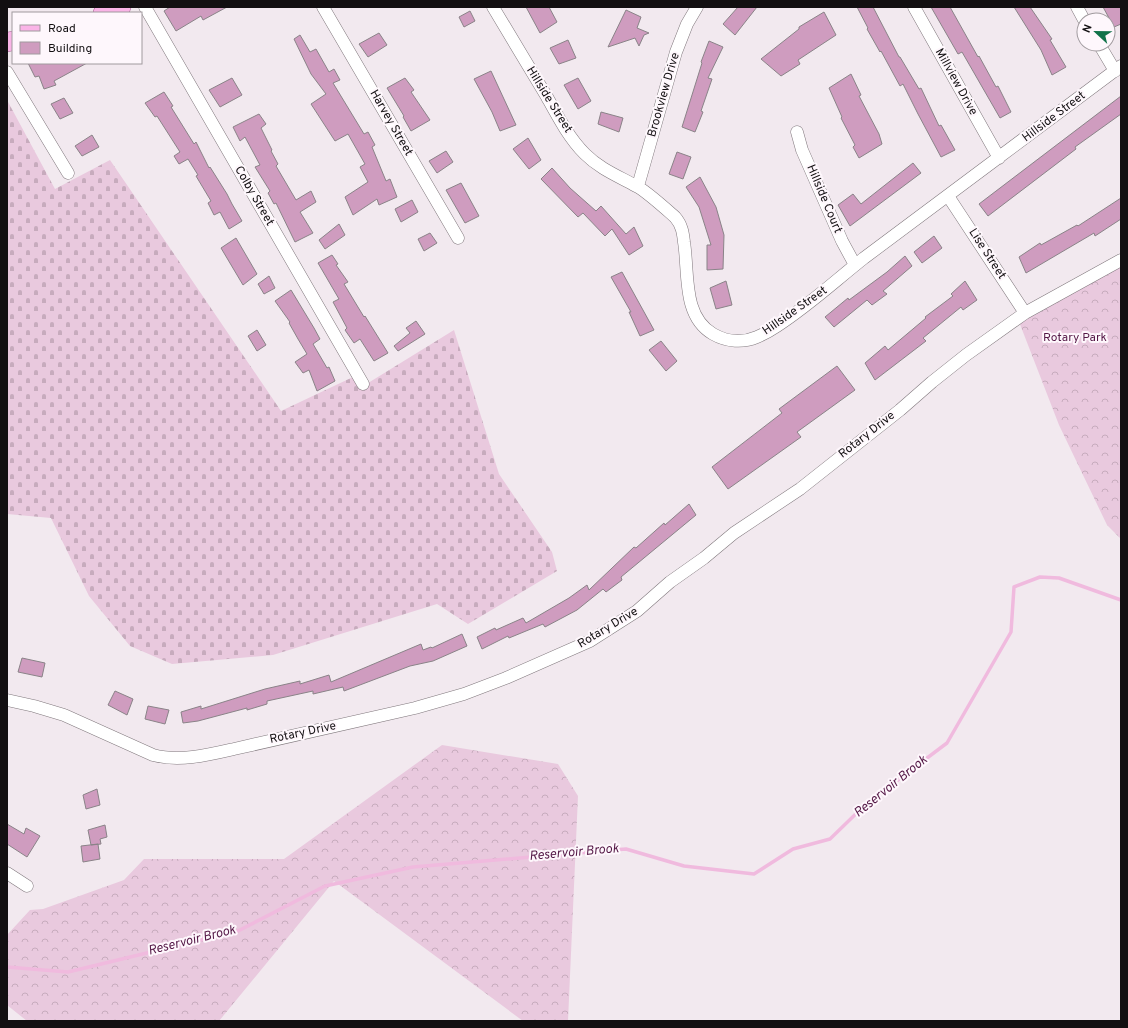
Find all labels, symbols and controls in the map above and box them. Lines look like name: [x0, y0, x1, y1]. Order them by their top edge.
legend: [12, 12, 142, 64]
north arrow: [1076, 12, 1116, 52]
text: Road: [48, 21, 76, 37]
text: N: [1080, 22, 1096, 35]
text: Building: [48, 41, 92, 57]
street label: Millview Drive: [931, 46, 981, 118]
street label: Brookview Drive: [644, 51, 684, 139]
street label: Hillside Street: [522, 64, 576, 136]
street label: Harvey Street: [366, 87, 416, 159]
street label: Hillside Street: [1019, 88, 1089, 146]
street label: Hillside Court: [802, 162, 846, 236]
street label: Colby Street: [230, 163, 278, 229]
street label: Lise Street: [965, 225, 1009, 283]
street label: Hillside Street: [760, 283, 830, 339]
park label: Rotary Park: [1043, 330, 1107, 346]
street label: Rotary Drive: [835, 408, 899, 462]
street label: Rotary Drive: [575, 604, 641, 652]
street label: Rotary Drive: [268, 718, 338, 748]
water label: Reservoir Brook: [851, 752, 931, 821]
water label: Reservoir Brook: [529, 841, 620, 865]
water label: Reservoir Brook: [147, 922, 238, 960]

